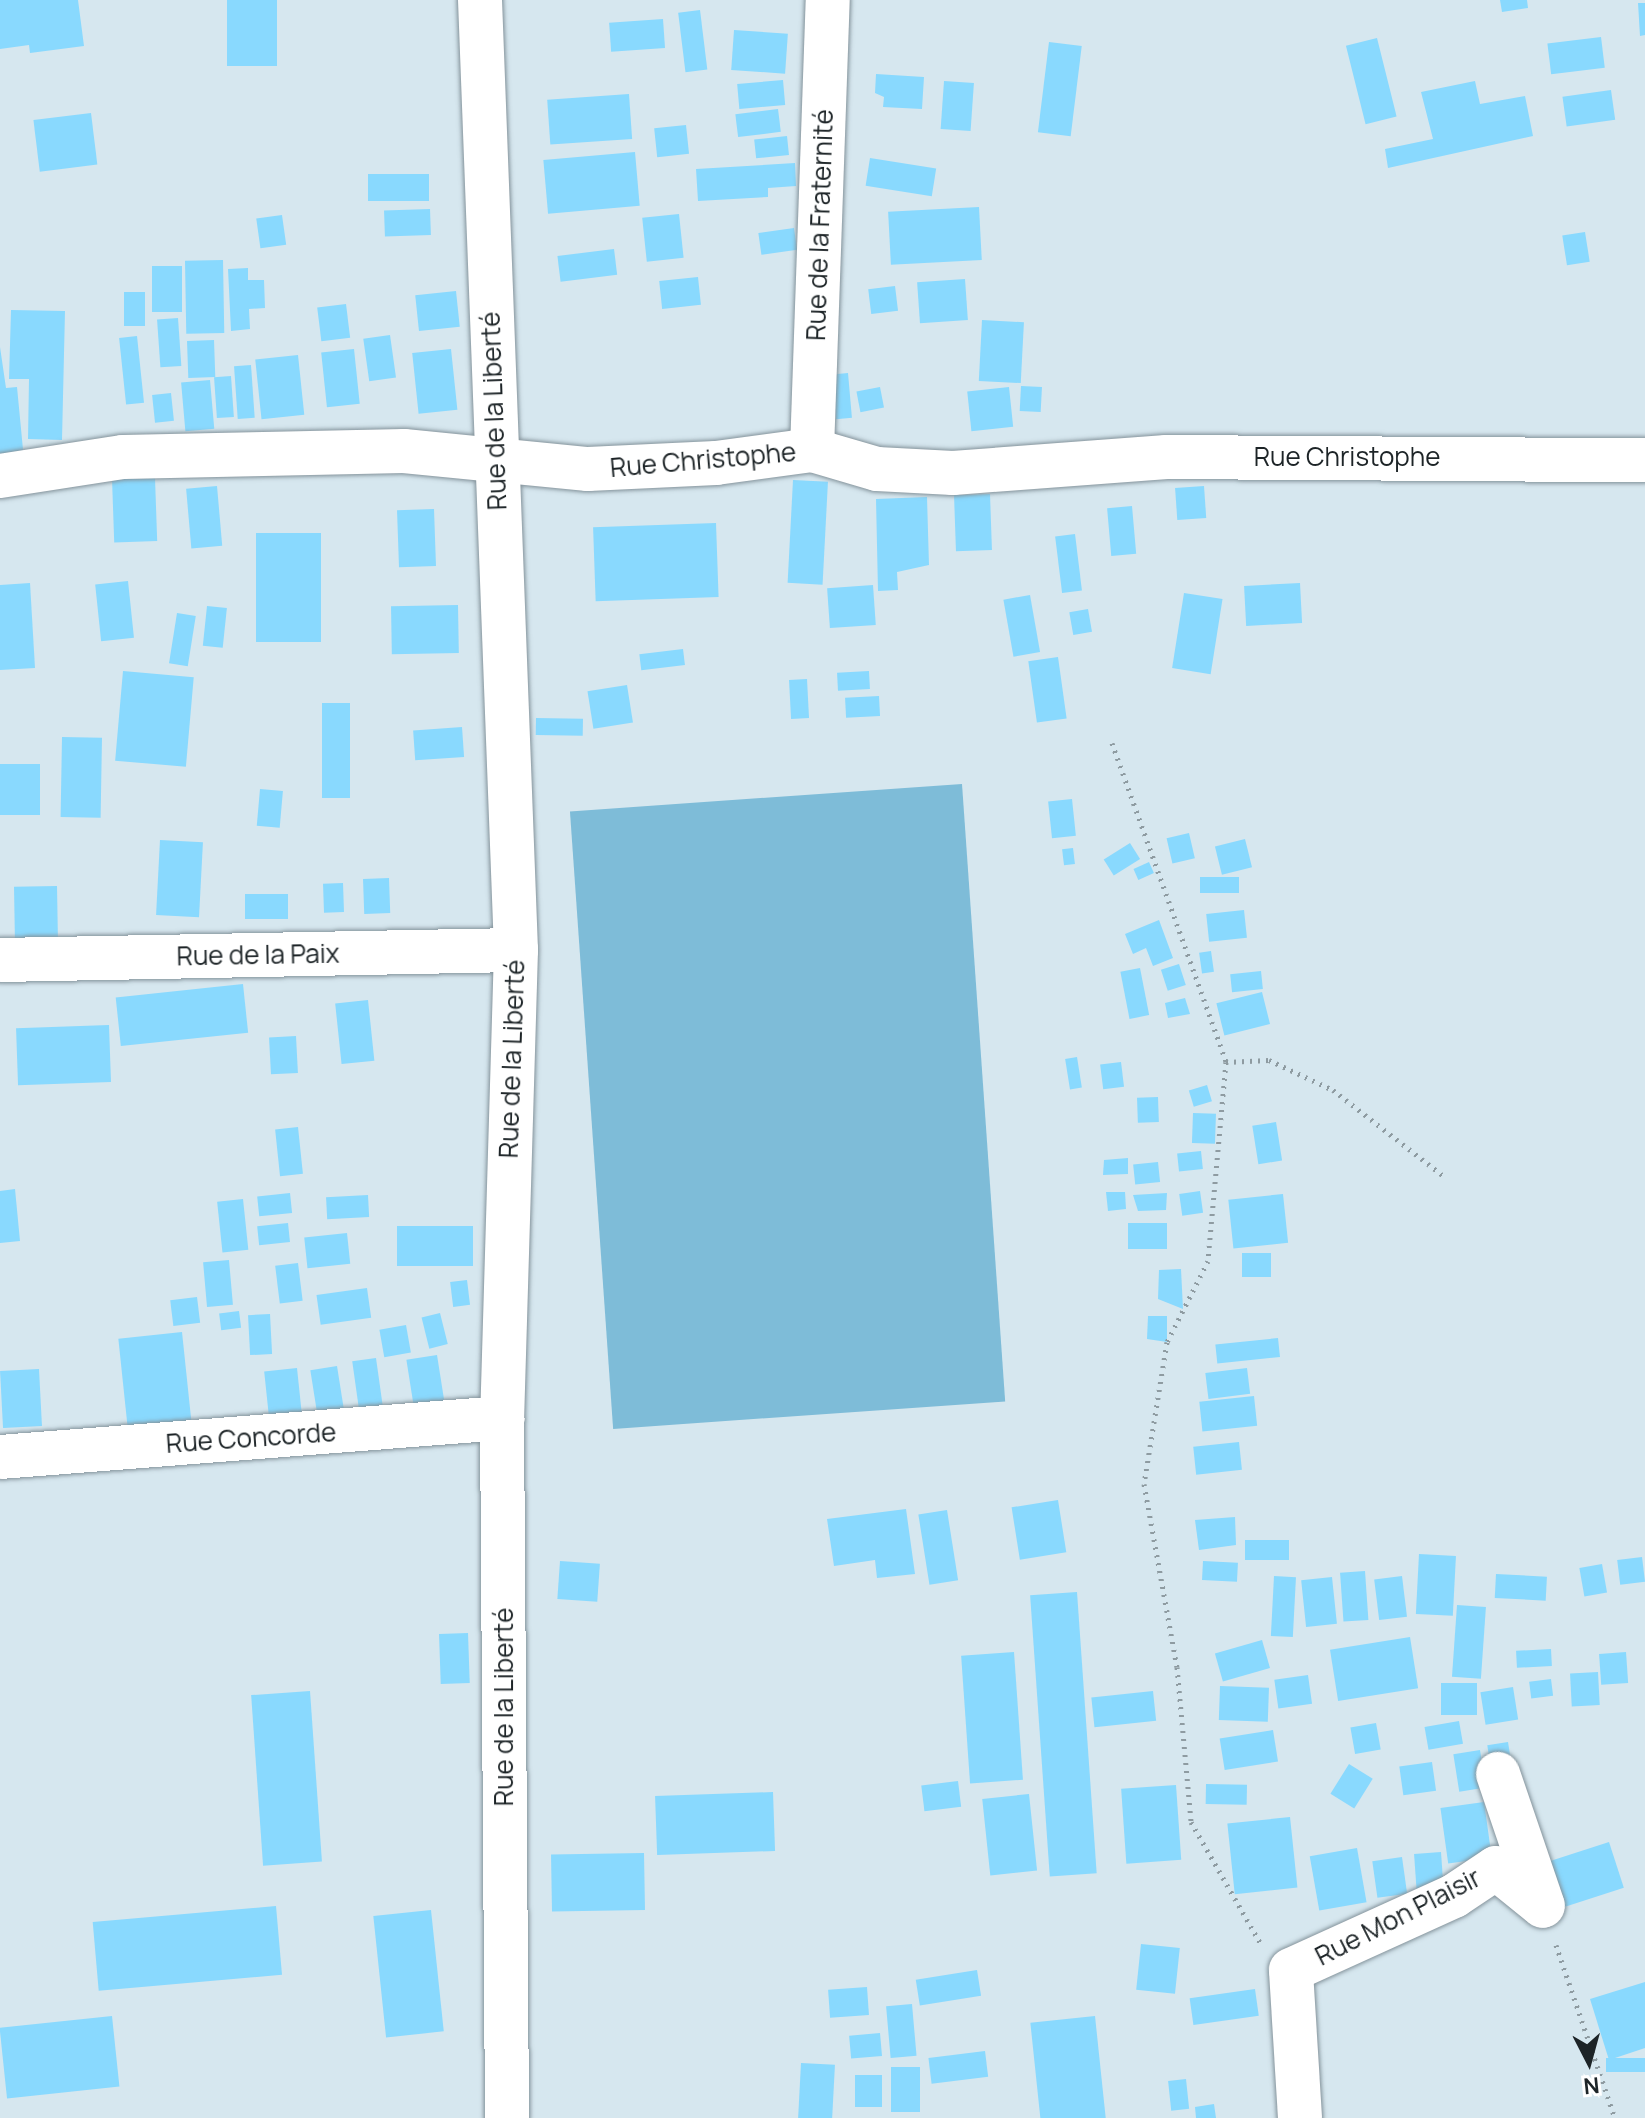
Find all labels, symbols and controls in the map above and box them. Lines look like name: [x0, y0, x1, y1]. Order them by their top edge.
street label: Rue de la Fraternité: [800, 109, 840, 341]
street label: Rue de la Liberté: [475, 311, 513, 511]
street label: Rue Christophe: [609, 436, 797, 484]
street label: Rue Christophe: [1254, 441, 1440, 473]
street label: Rue de la Paix: [176, 938, 340, 972]
street label: Rue de la Liberté: [493, 959, 531, 1159]
street label: Rue Concorde: [165, 1416, 337, 1460]
street label: Rue de la Liberté: [488, 1608, 520, 1806]
street label: Rue Mon Plaisir: [1310, 1862, 1486, 1972]
north arrow: [1549, 2022, 1629, 2102]
text: N: [1582, 2070, 1601, 2102]

